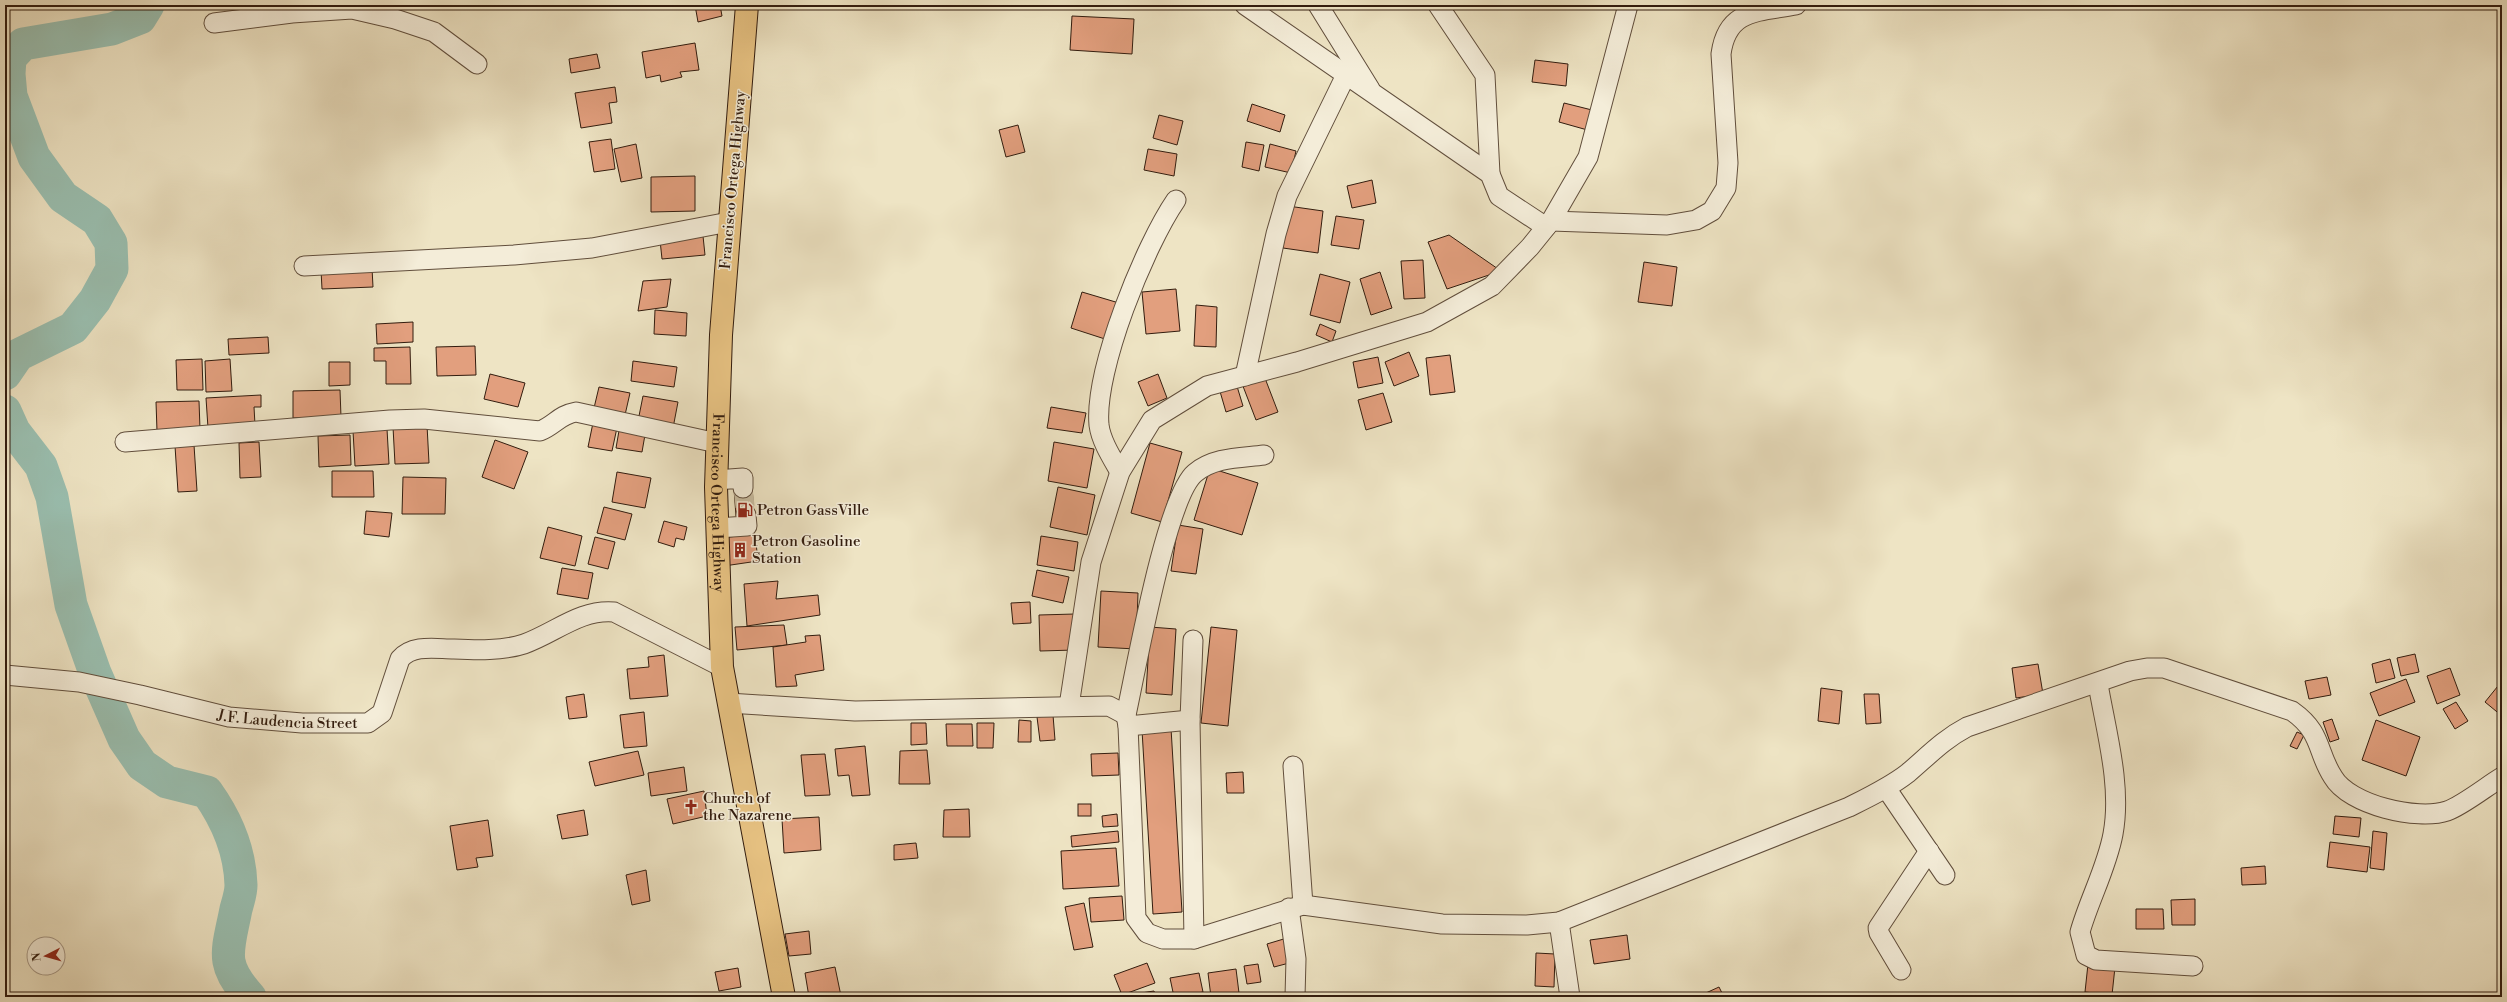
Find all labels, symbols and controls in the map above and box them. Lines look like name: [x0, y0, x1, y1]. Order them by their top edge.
street label: Francisco Ortega Highway: [716, 89, 750, 270]
street label: Francisco Ortega Highway: [706, 413, 729, 594]
fuel station icon: Petron GassVille: [736, 501, 754, 519]
place label: Petron GassVille: [757, 501, 869, 520]
place label: Petron Gasoline Station: [752, 532, 861, 568]
building icon: Petron Gasoline Station: [731, 541, 749, 559]
street label: J.F. Laudencia Street: [215, 705, 358, 733]
place label: Church of the Nazarene: [703, 789, 792, 825]
church icon: Church of the Nazarene: [682, 798, 700, 816]
north arrow: [26, 936, 66, 976]
text: N: [30, 952, 44, 962]

